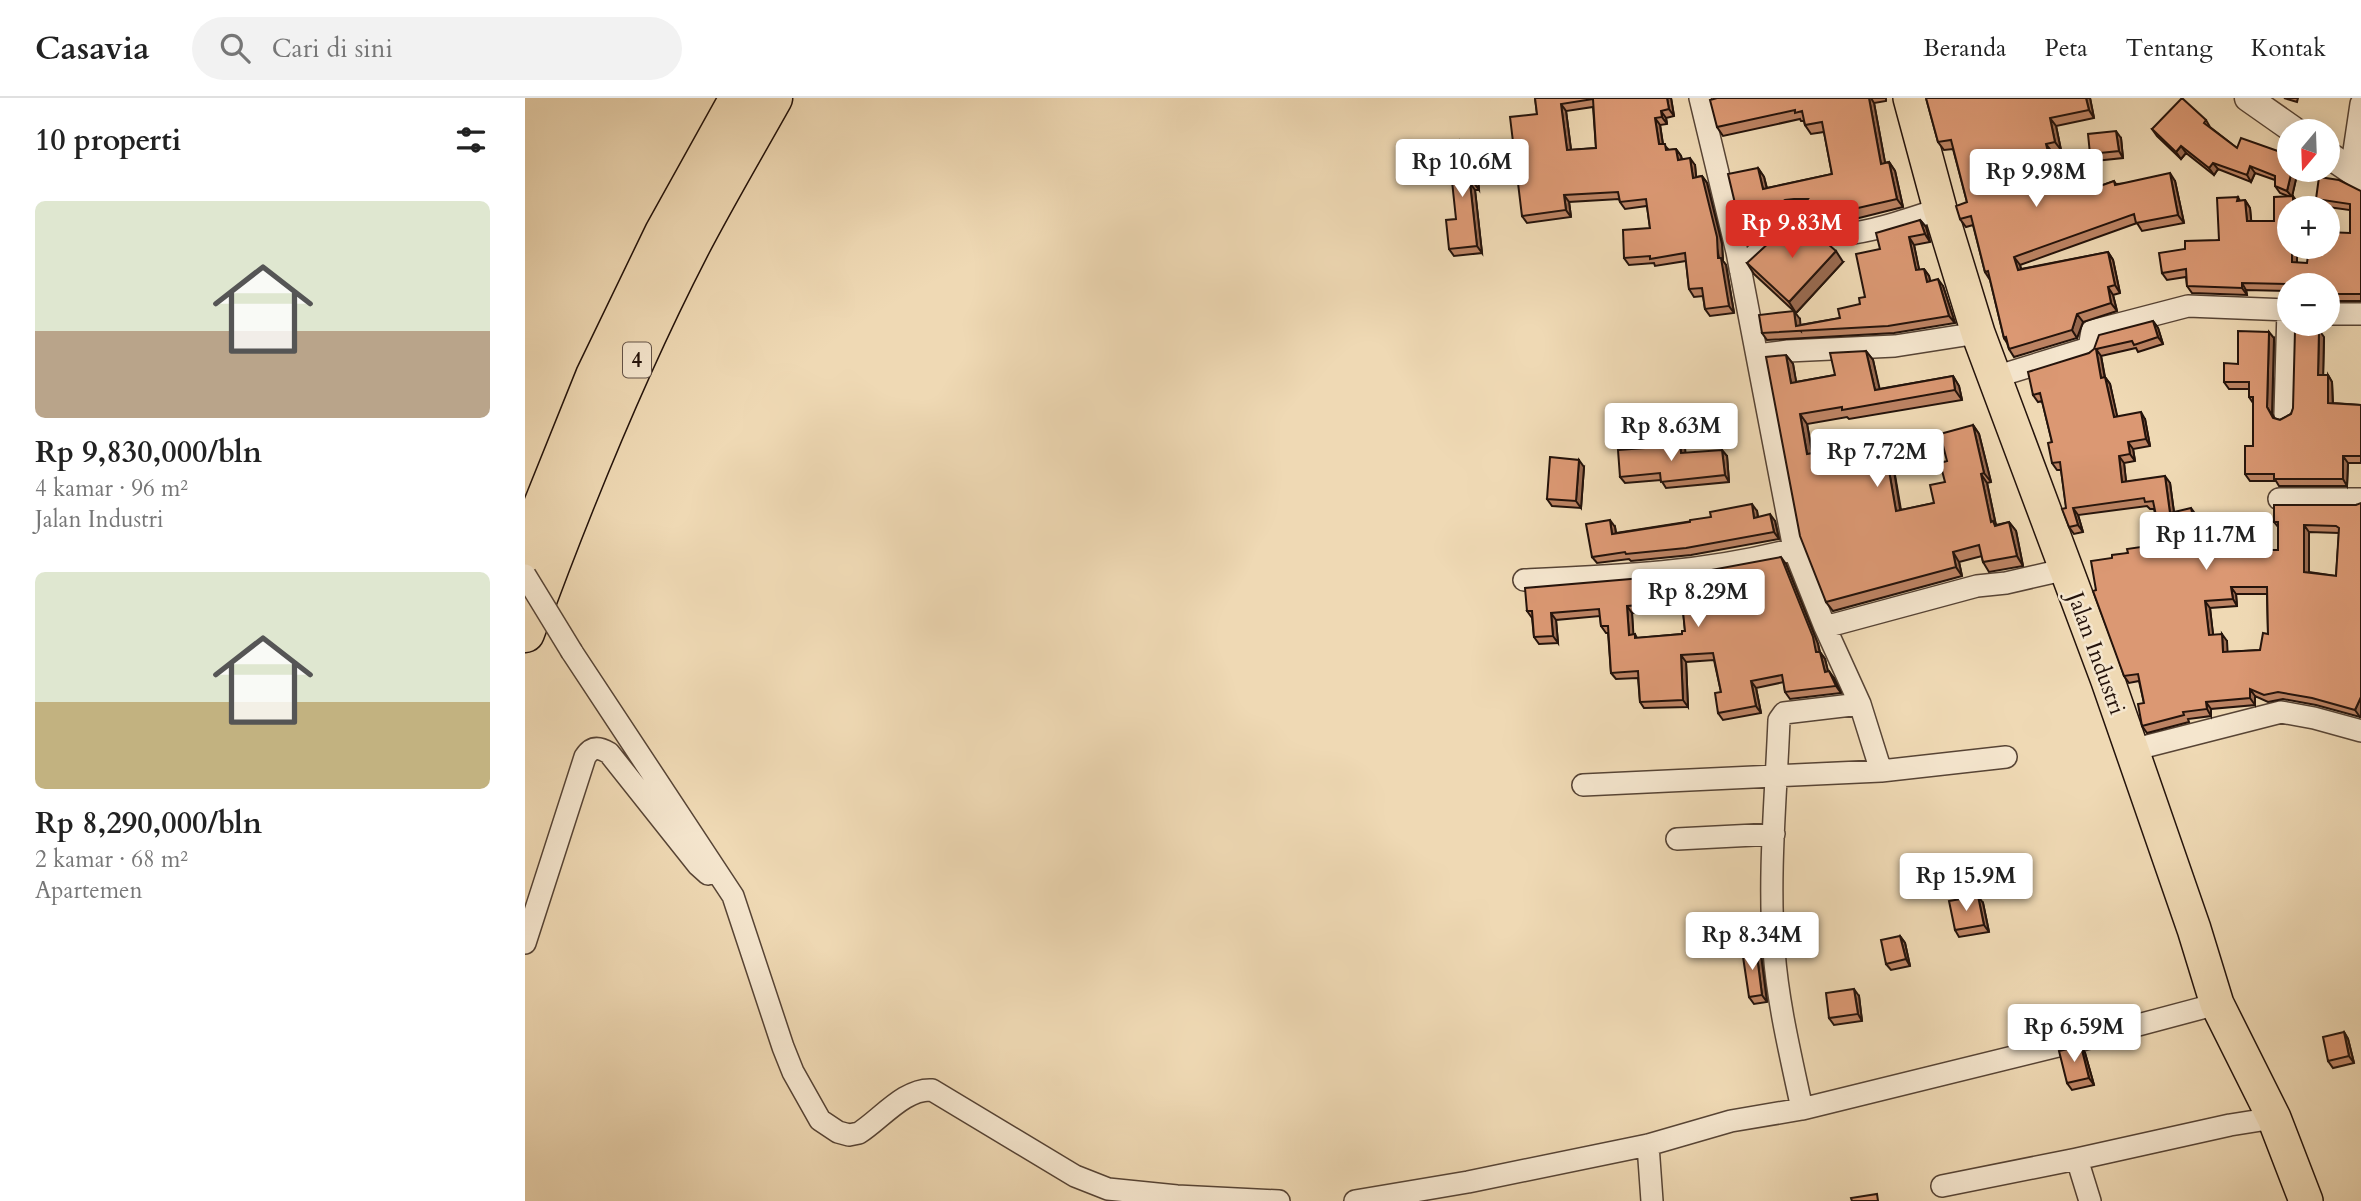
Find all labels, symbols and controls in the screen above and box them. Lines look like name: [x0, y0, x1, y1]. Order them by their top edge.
search box: [192, 17, 682, 80]
text: Casavia: [35, 26, 150, 71]
icon: search: [216, 29, 254, 67]
text: Cari di sini: [272, 31, 393, 66]
text: Beranda: [1923, 32, 2006, 65]
text: Peta: [2044, 32, 2088, 65]
text: Tentang: [2126, 32, 2213, 65]
text: Kontak: [2251, 32, 2326, 65]
north arrow: [2277, 119, 2340, 182]
map controls: [2277, 119, 2340, 336]
text: 10 properti: [35, 120, 181, 161]
icon: filters: [452, 121, 490, 159]
pin: Rp 10.6M: [1390, 140, 1534, 199]
text: Rp 10.6M: [1412, 146, 1512, 177]
pin: Rp 9.98M: [1964, 150, 2108, 209]
text: Rp 9.98M: [1986, 156, 2086, 187]
button: +: [2277, 196, 2340, 259]
pin: Rp 9.83M: [1720, 200, 1864, 260]
text: Rp 9.83M: [1742, 207, 1842, 238]
icon: home: [200, 246, 326, 372]
button: −: [2277, 273, 2340, 336]
road number: 4: [623, 342, 651, 378]
pin: Rp 8.63M: [1599, 404, 1743, 463]
text: Rp 8.63M: [1621, 410, 1721, 441]
pin: Rp 7.72M: [1805, 430, 1949, 489]
text: Rp 9,830,000/bln: [35, 432, 262, 473]
text: Rp 7.72M: [1827, 436, 1927, 467]
text: 4 kamar · 96 m²: [35, 473, 188, 504]
text: Jalan Industri: [35, 504, 163, 535]
pin: Rp 11.7M: [2134, 512, 2278, 572]
text: Rp 11.7M: [2156, 519, 2256, 550]
pin: Rp 8.29M: [1626, 570, 1770, 629]
text: Rp 8.29M: [1648, 576, 1748, 607]
street label: Jalan Industri: [2059, 585, 2133, 719]
icon: home: [200, 617, 326, 743]
text: Rp 8,290,000/bln: [35, 803, 262, 844]
text: 2 kamar · 68 m²: [35, 844, 188, 875]
pin: Rp 15.9M: [1894, 854, 2038, 913]
text: Rp 15.9M: [1916, 860, 2016, 891]
text: Apartemen: [35, 875, 143, 906]
pin: Rp 8.34M: [1680, 912, 1824, 972]
text: Rp 8.34M: [1702, 919, 1802, 950]
pin: Rp 6.59M: [2002, 1004, 2146, 1064]
text: Rp 6.59M: [2024, 1011, 2124, 1042]

